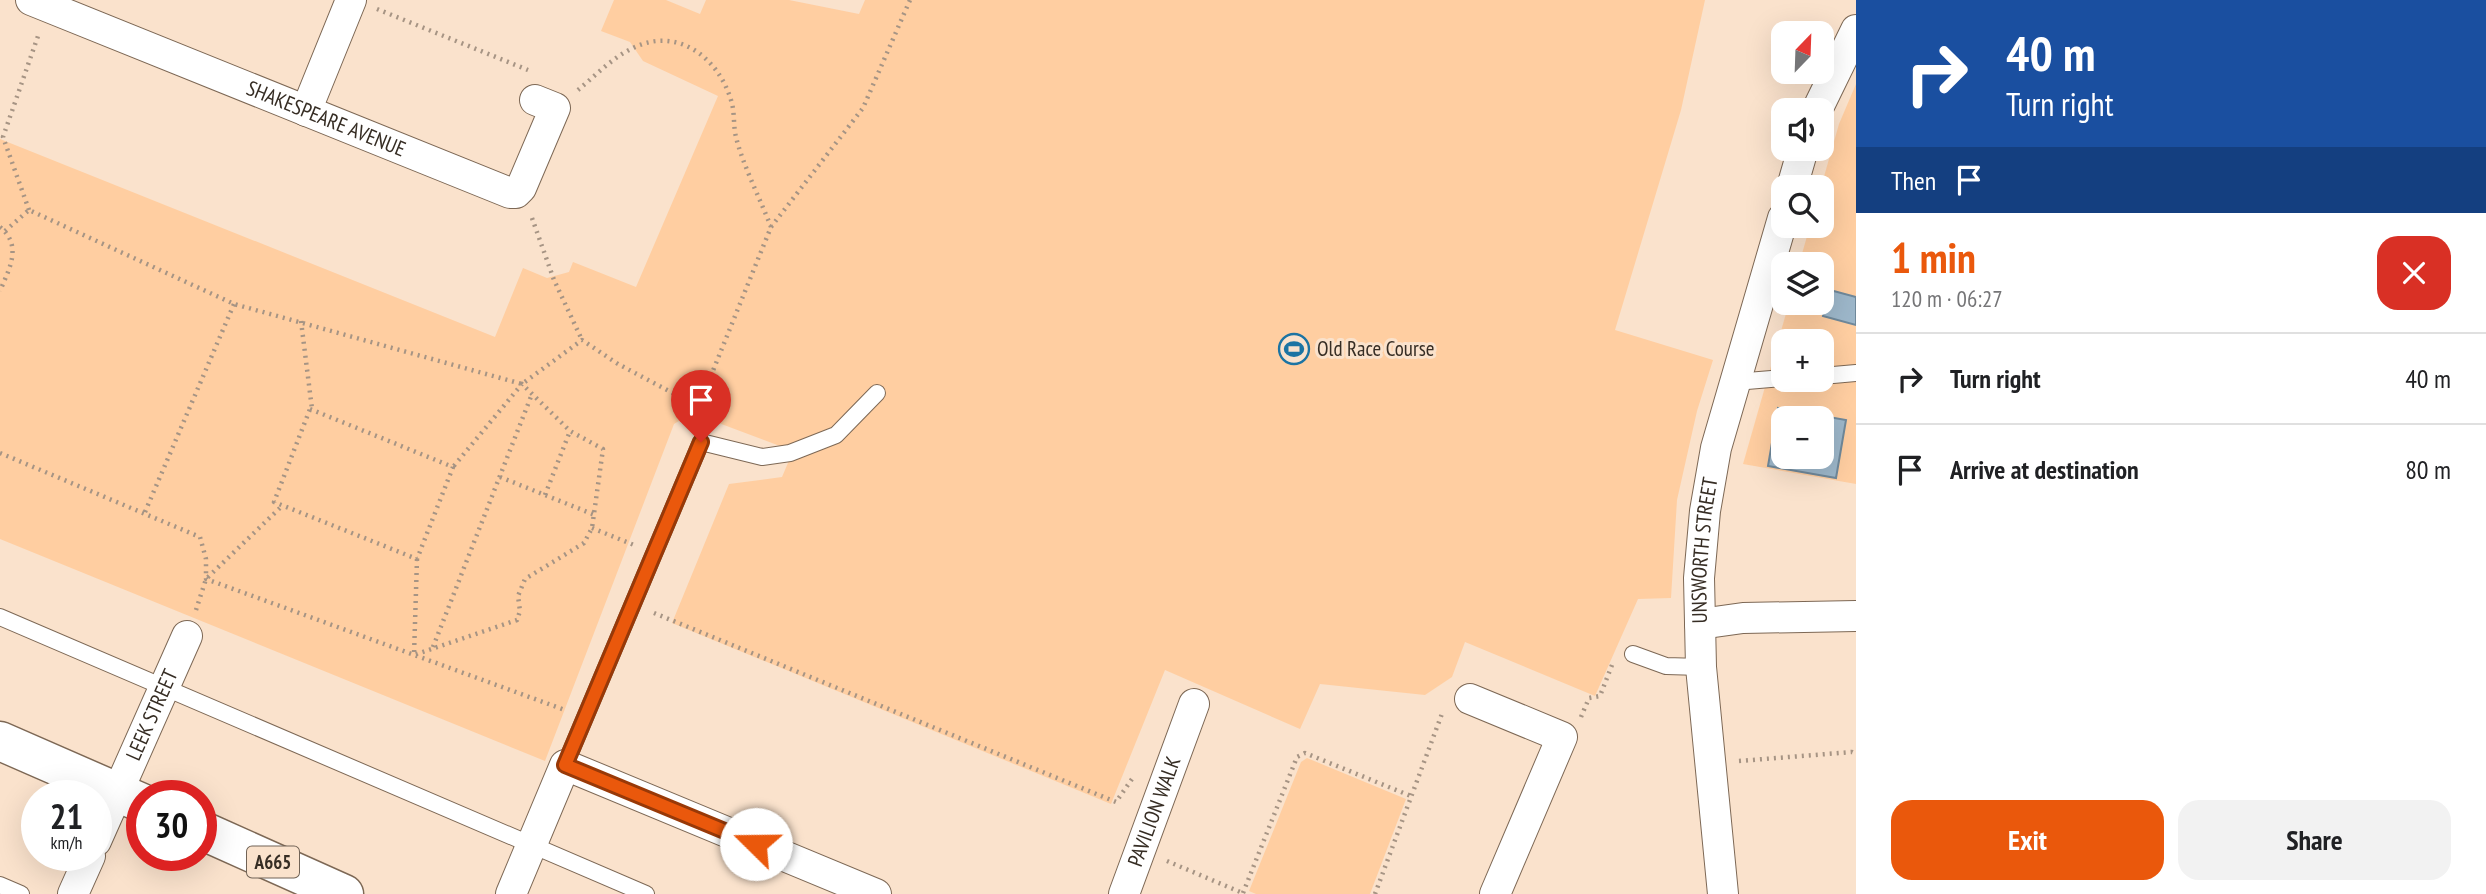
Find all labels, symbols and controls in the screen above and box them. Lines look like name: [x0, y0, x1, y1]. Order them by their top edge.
north arrow: [1771, 21, 1834, 84]
map controls: [1771, 21, 1834, 469]
text: 40 m: [2006, 21, 2095, 85]
icon: right: [1891, 28, 1982, 119]
street label: SHAKESPEARE AVENUE: [243, 74, 410, 163]
text: Turn right: [2006, 83, 2114, 125]
button: sound: [1771, 98, 1834, 161]
icon: arrive: [1950, 161, 1988, 199]
text: Then: [1891, 164, 1936, 197]
button: search: [1771, 175, 1834, 238]
text: 1 min: [1891, 230, 1976, 285]
button: close: [2377, 236, 2451, 310]
button: layers: [1771, 252, 1834, 315]
text: 120 m · 06:27: [1891, 284, 2003, 313]
button: +: [1771, 329, 1834, 392]
sports icon: Old Race Course: [1277, 332, 1311, 366]
place label: Old Race Course: [1317, 335, 1434, 362]
icon: right: [1891, 360, 1929, 398]
text: Turn right: [1950, 362, 2041, 395]
text: 40 m: [2405, 362, 2451, 395]
pin: [671, 370, 731, 442]
icon: arrive: [682, 381, 720, 419]
button: −: [1771, 406, 1834, 469]
icon: arrive: [1891, 451, 1929, 489]
text: Arrive at destination: [1950, 453, 2139, 486]
text: 80 m: [2405, 453, 2451, 486]
street label: UNSWORTH STREET: [1685, 475, 1724, 624]
street label: LEEK STREET: [120, 664, 184, 764]
street label: PAVILION WALK: [1121, 752, 1187, 870]
speed limit sign: 30: [126, 780, 217, 871]
text: 21: [50, 793, 83, 839]
button: Exit: [1891, 800, 2164, 880]
button: Share: [2178, 800, 2451, 880]
position arrow: [719, 807, 793, 881]
text: km/h: [51, 831, 82, 854]
road number: A665: [247, 846, 299, 877]

